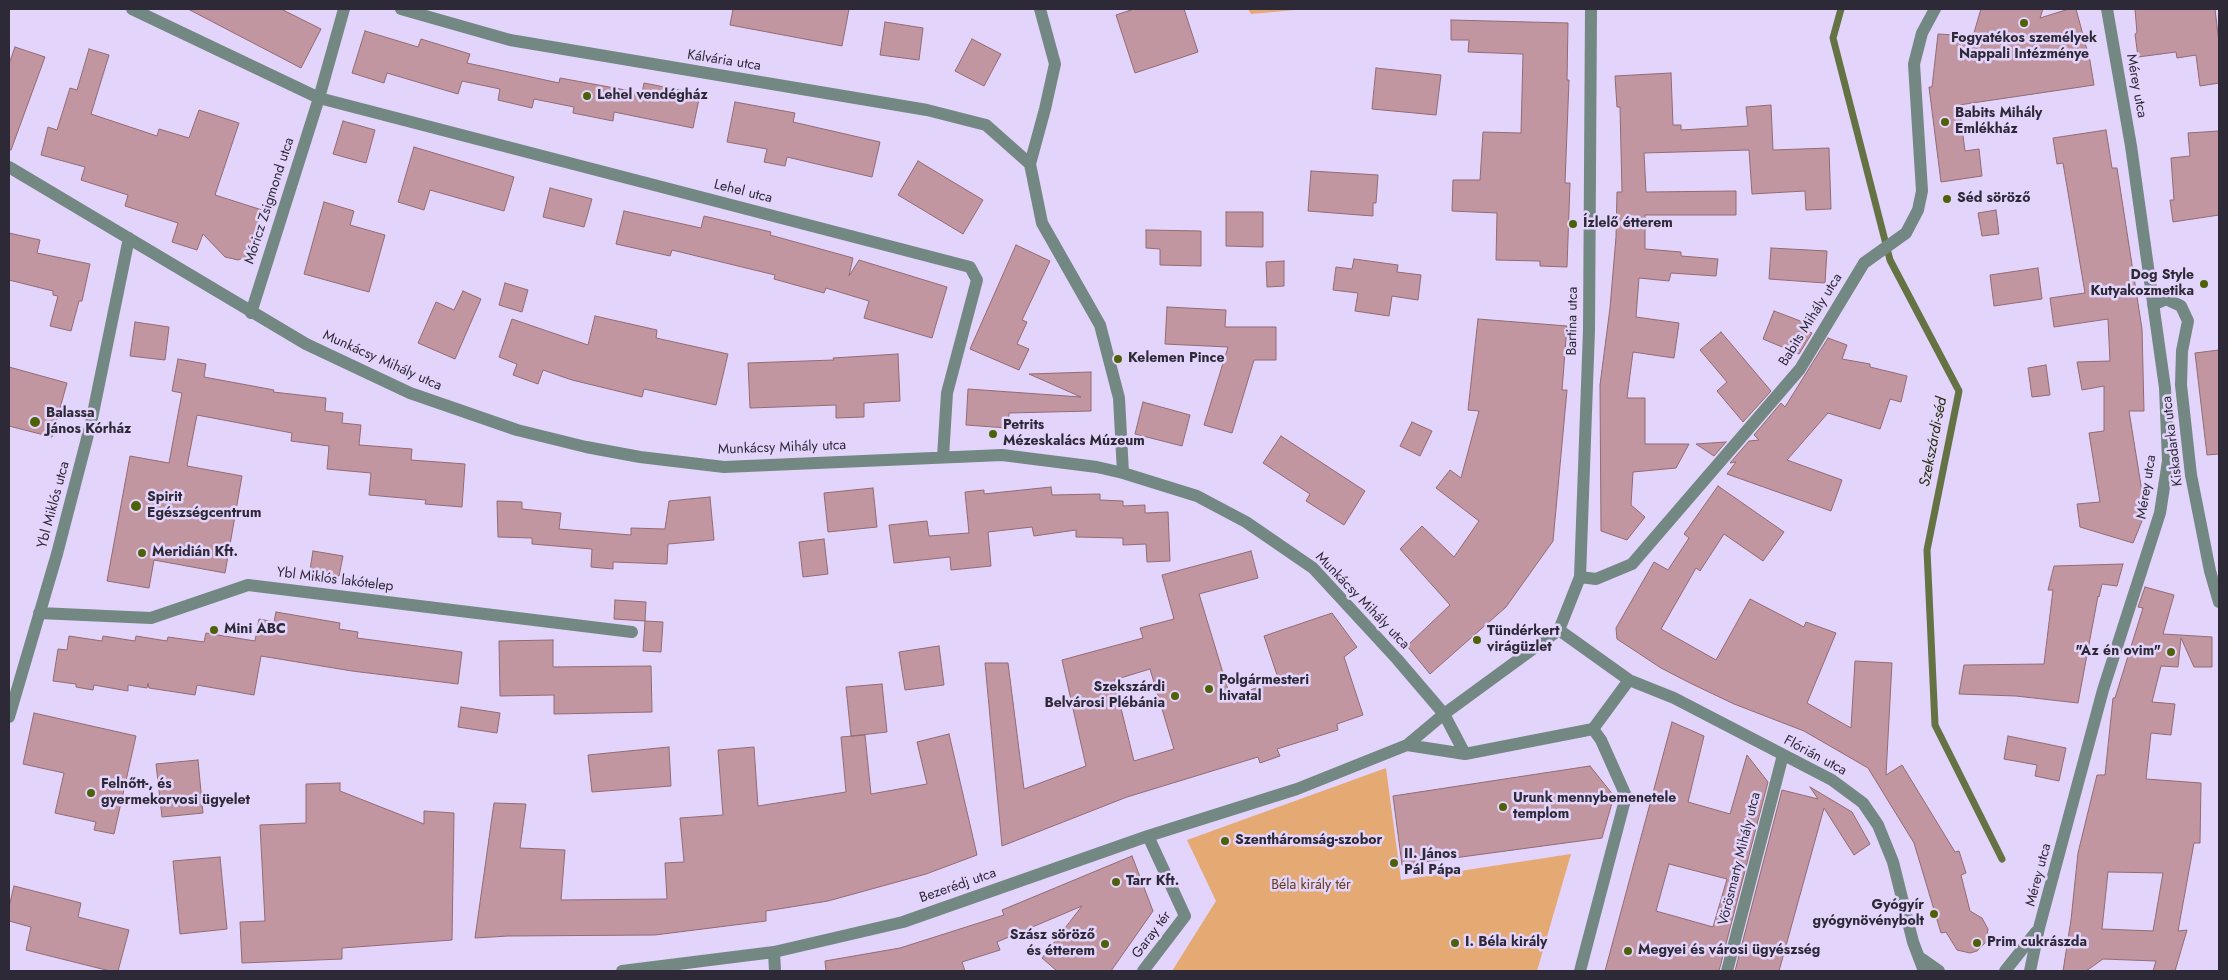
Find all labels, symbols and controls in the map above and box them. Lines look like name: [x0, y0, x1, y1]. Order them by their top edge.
marker: Fogyatékos személyek Nappali Intézménye: [2018, 17, 2030, 29]
place label: Fogyatékos személyek Nappali Intézménye: [1951, 31, 2097, 64]
street label: Kálvária utca: [686, 47, 762, 75]
street label: Mérey utca: [2122, 53, 2150, 119]
place label: Lehel vendégház: [597, 88, 708, 104]
marker: Lehel vendégház: [581, 90, 593, 102]
place label: Babits Mihály Emlékház: [1955, 106, 2042, 138]
marker: Babits Mihály Emlékház: [1939, 116, 1951, 128]
street label: Móricz Zsigmond utca: [242, 136, 298, 266]
street label: Lehel utca: [712, 177, 774, 207]
place label: Séd söröző: [1957, 191, 2030, 207]
marker: Séd söröző: [1941, 193, 1953, 205]
place label: Ízlelő étterem: [1583, 216, 1673, 232]
marker: Ízlelő étterem: [1567, 218, 1579, 230]
place label: Dog Style Kutyakozmetika: [2091, 268, 2194, 300]
street label: Babits Mihály utca: [1776, 271, 1846, 369]
marker: Dog Style Kutyakozmetika: [2198, 278, 2210, 290]
street label: Bartina utca: [1564, 286, 1582, 356]
street label: Munkácsy Mihály utca: [320, 327, 444, 395]
place label: Kelemen Pince: [1128, 351, 1225, 367]
marker: Kelemen Pince: [1112, 353, 1124, 365]
street label: Kiskadarka utca: [2159, 395, 2187, 487]
water label: Szekszárdi-séd: [1916, 396, 1952, 488]
place label: Balassa János Kórház: [46, 406, 131, 438]
marker: Balassa János Kórház: [28, 415, 42, 429]
place label: Petrits Mézeskalács Múzeum: [1003, 418, 1145, 451]
marker: Petrits Mézeskalács Múzeum: [987, 428, 999, 440]
street label: Munkácsy Mihály utca: [718, 437, 846, 459]
street label: Mérey utca: [2134, 454, 2160, 520]
street label: Ybl Miklós utca: [34, 460, 74, 550]
place label: Spirit Egészségcentrum: [147, 490, 261, 522]
marker: Spirit Egészségcentrum: [129, 499, 143, 513]
place label: Meridián Kft.: [152, 545, 238, 561]
marker: Meridián Kft.: [136, 547, 148, 559]
street label: Munkácsy Mihály utca: [1311, 549, 1413, 653]
street label: Ybl Miklós lakótelep: [276, 564, 394, 596]
place label: Mini ABC: [224, 622, 286, 638]
marker: Mini ABC: [208, 624, 220, 636]
place label: Tündérkert virágüzlet: [1487, 624, 1559, 656]
marker: Tündérkert virágüzlet: [1471, 634, 1483, 646]
place label: "Az én ovim": [2075, 644, 2161, 660]
marker: "Az én ovim": [2165, 646, 2177, 658]
place label: Polgármesteri hivatal: [1219, 673, 1309, 706]
place label: Szekszárdi Belvárosi Plébánia: [1044, 680, 1165, 712]
marker: Polgármesteri hivatal: [1203, 683, 1215, 695]
marker: Szekszárdi Belvárosi Plébánia: [1169, 690, 1181, 702]
street label: Flórián utca: [1781, 732, 1849, 780]
place label: Felnőtt-, és gyermekorvosi ügyelet: [101, 777, 250, 810]
marker: Felnőtt-, és gyermekorvosi ügyelet: [85, 787, 97, 799]
place label: Urunk mennybemenetele templom: [1513, 791, 1676, 824]
street label: Vörösmarty Mihály utca: [1715, 791, 1765, 927]
marker: Urunk mennybemenetele templom: [1497, 801, 1509, 813]
place label: Szentháromság-szobor: [1235, 833, 1382, 849]
marker: Szentháromság-szobor: [1219, 835, 1231, 847]
street label: Mérey utca: [2023, 842, 2055, 908]
place label: II. János Pál Pápa: [1404, 847, 1461, 880]
marker: II. János Pál Pápa: [1388, 857, 1400, 869]
street label: Bezerédj utca: [918, 865, 998, 907]
place label: Tarr Kft.: [1126, 874, 1179, 890]
marker: Tarr Kft.: [1110, 876, 1122, 888]
park label: Béla király tér: [1271, 878, 1351, 894]
place label: Gyógyír gyógynövénybolt: [1813, 898, 1924, 930]
street label: Garay tér: [1129, 908, 1175, 962]
marker: Gyógyír gyógynövénybolt: [1928, 908, 1940, 920]
place label: Szász söröző és étterem: [1010, 928, 1095, 960]
place label: I. Béla király: [1465, 935, 1547, 951]
place label: Prim cukrászda: [1987, 935, 2087, 951]
marker: I. Béla király: [1449, 937, 1461, 949]
marker: Prim cukrászda: [1971, 937, 1983, 949]
marker: Szász söröző és étterem: [1099, 938, 1111, 950]
place label: Megyei és városi ügyészség: [1638, 943, 1820, 959]
marker: Megyei és városi ügyészség: [1622, 945, 1634, 957]

